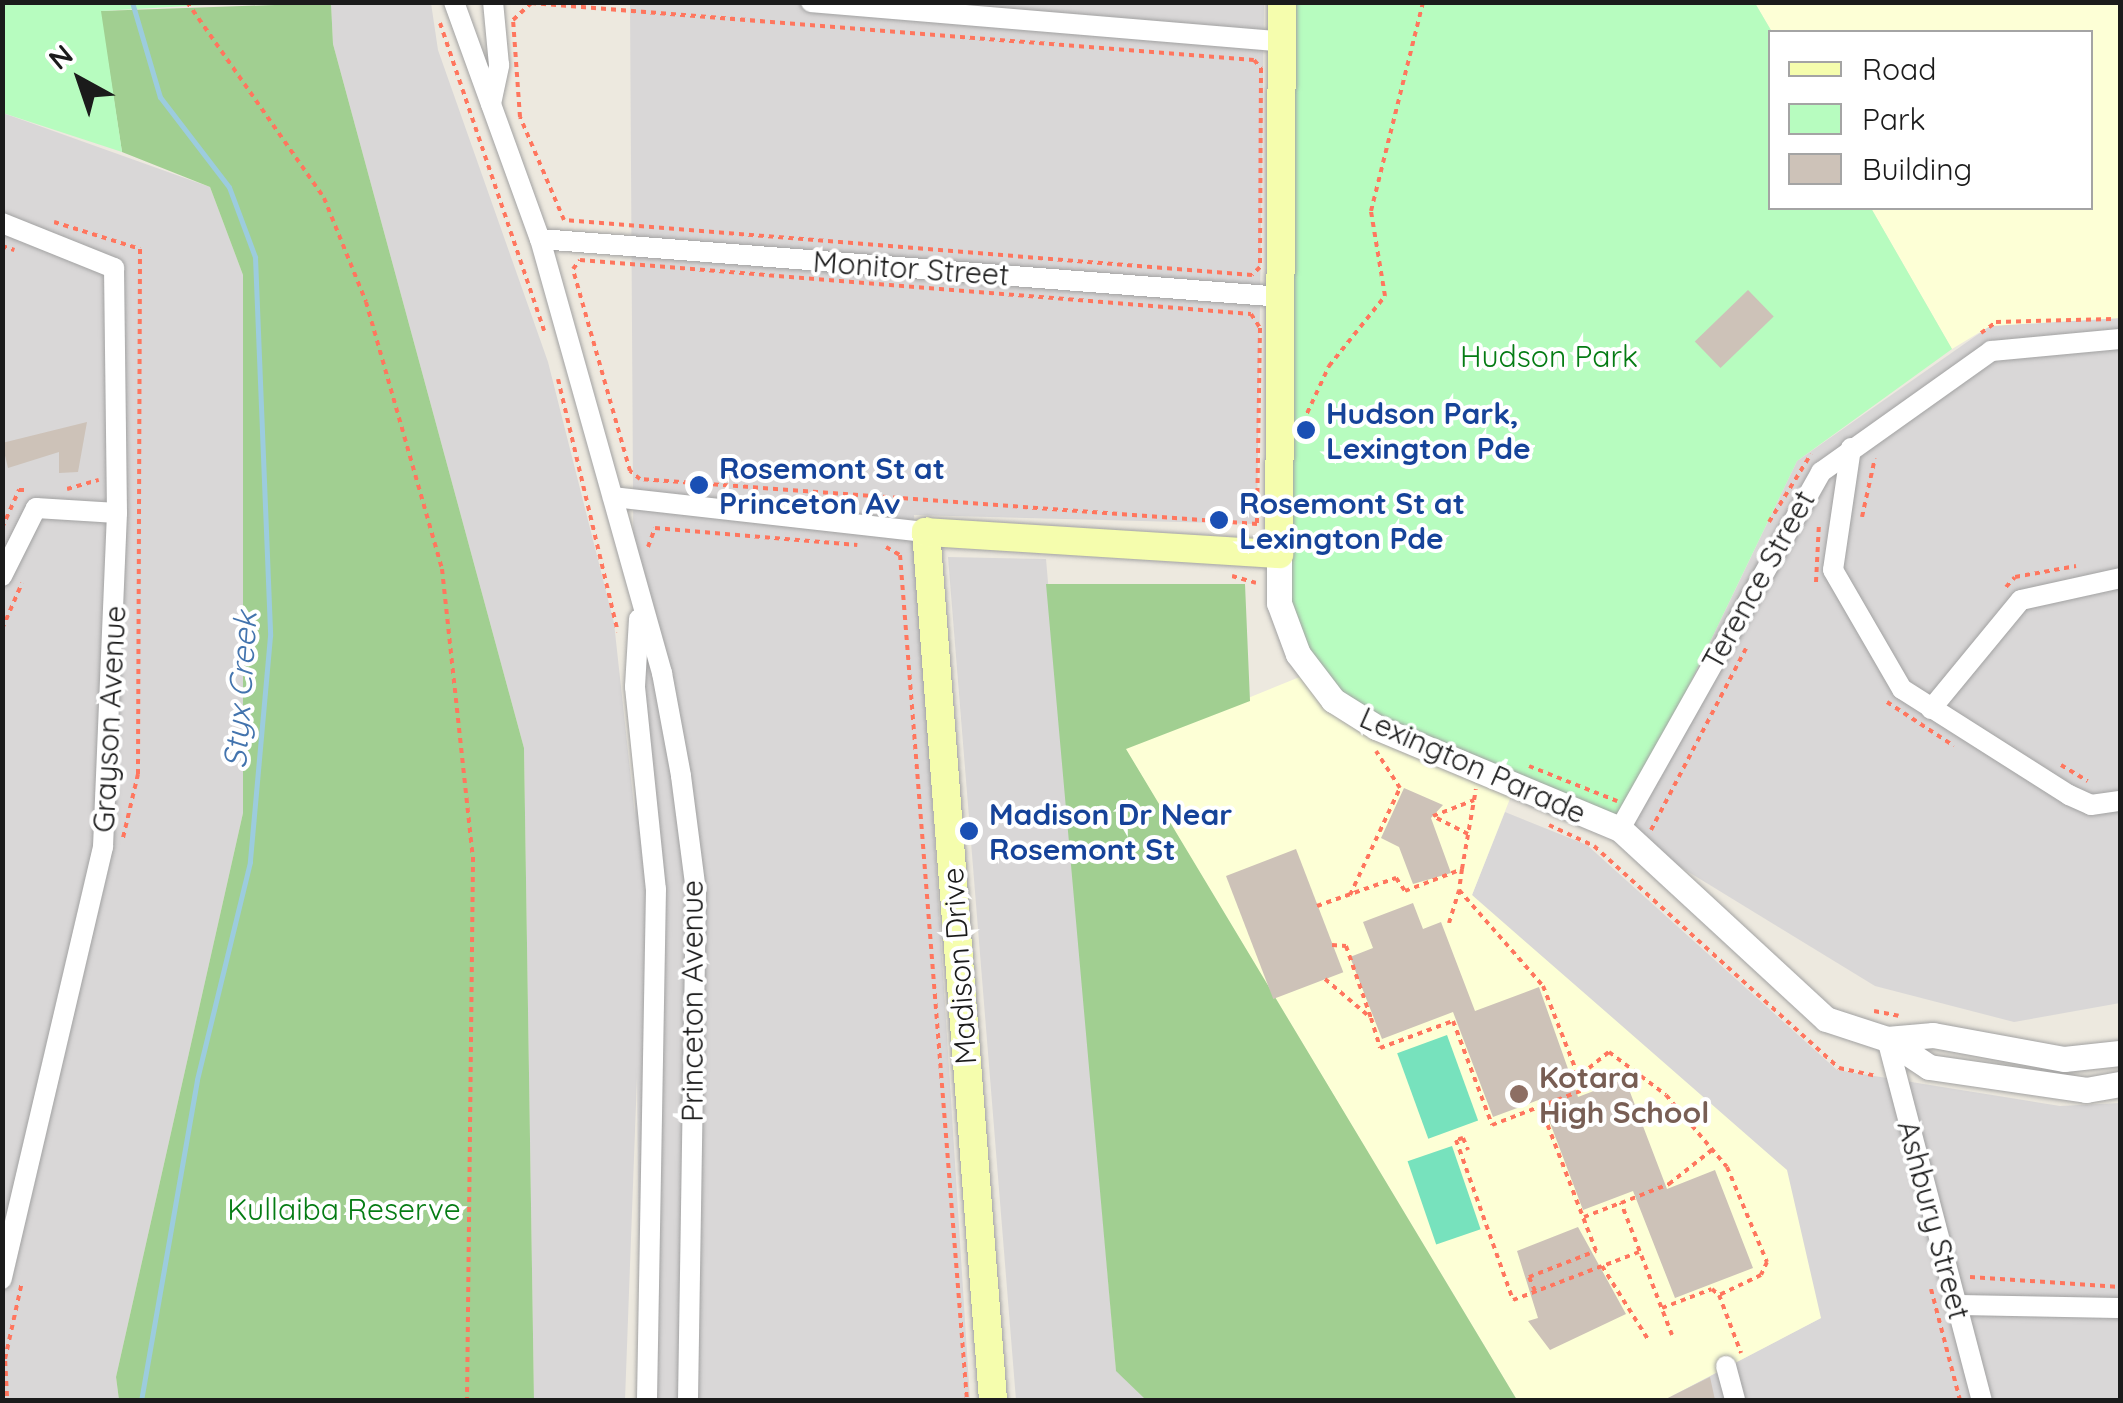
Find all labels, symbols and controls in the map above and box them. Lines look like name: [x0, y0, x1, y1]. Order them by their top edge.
north arrow: [30, 30, 130, 130]
legend: [1768, 30, 2093, 210]
text: N: [41, 37, 80, 77]
text: Road: [1862, 50, 1936, 88]
text: Park: [1862, 100, 1926, 138]
text: Building: [1862, 150, 1972, 188]
street label: Monitor Street: [812, 243, 1010, 293]
park label: Hudson Park: [1460, 338, 1638, 374]
place label: Hudson Park, Lexington Pde: [1326, 395, 1531, 466]
marker: Hudson Park, Lexington Pde: [1295, 419, 1317, 441]
place label: Rosemont St at Princeton Av: [719, 450, 945, 520]
marker: Rosemont St at Princeton Av: [688, 474, 710, 496]
street label: Terence Street: [1694, 484, 1822, 676]
place label: Rosemont St at Lexington Pde: [1239, 485, 1465, 556]
marker: Rosemont St at Lexington Pde: [1208, 509, 1230, 531]
street label: Grayson Avenue: [85, 605, 133, 833]
water label: Styx Creek: [215, 610, 265, 770]
street label: Lexington Parade: [1354, 699, 1592, 831]
place label: Madison Dr Near Rosemont St: [989, 796, 1232, 866]
marker: Madison Dr Near Rosemont St: [958, 820, 980, 842]
street label: Madison Drive: [934, 866, 984, 1066]
street label: Princeton Avenue: [674, 880, 710, 1122]
place label: Kotara High School: [1539, 1059, 1709, 1130]
marker: Kotara High School: [1508, 1083, 1530, 1105]
street label: Ashbury Street: [1890, 1117, 1978, 1323]
park label: Kullaiba Reserve: [227, 1191, 461, 1227]

